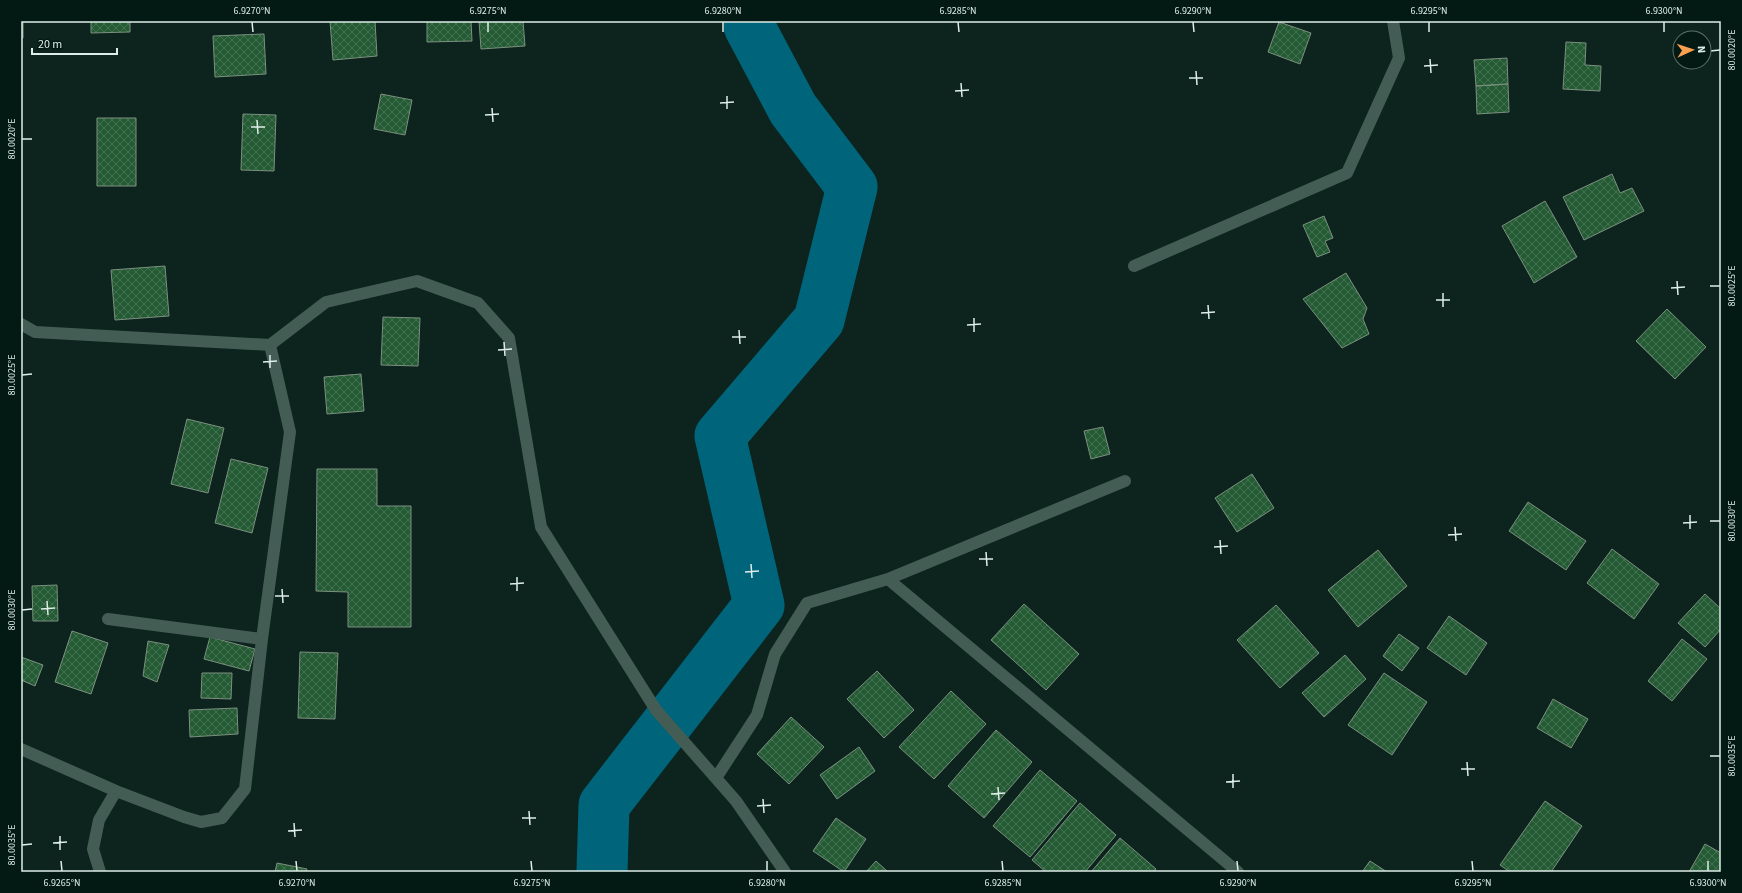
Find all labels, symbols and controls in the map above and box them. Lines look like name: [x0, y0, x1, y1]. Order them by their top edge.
text: 6.9270°N: [233, 4, 271, 18]
text: 6.9275°N: [469, 4, 507, 18]
text: 6.9280°N: [704, 4, 742, 18]
text: 6.9285°N: [939, 4, 977, 18]
text: 6.9290°N: [1174, 4, 1212, 18]
text: 6.9295°N: [1410, 4, 1448, 18]
text: 6.9300°N: [1645, 4, 1683, 18]
scale bar: [32, 30, 117, 56]
north arrow: [1672, 30, 1712, 70]
text: 80.0020°E: [1725, 30, 1739, 70]
text: 20 m: [38, 36, 62, 53]
text: N: [1694, 45, 1709, 54]
text: 80.0020°E: [5, 119, 19, 159]
text: 80.0025°E: [1725, 266, 1739, 306]
text: 80.0025°E: [5, 355, 19, 395]
text: 80.0030°E: [1725, 501, 1739, 541]
text: 80.0030°E: [5, 590, 19, 630]
text: 80.0035°E: [1725, 736, 1739, 776]
text: 80.0035°E: [5, 825, 19, 865]
text: 6.9265°N: [43, 876, 81, 890]
text: 6.9270°N: [278, 876, 316, 890]
text: 6.9275°N: [513, 876, 551, 890]
text: 6.9280°N: [748, 876, 786, 890]
text: 6.9285°N: [984, 876, 1022, 890]
text: 6.9290°N: [1219, 876, 1257, 890]
text: 6.9295°N: [1454, 876, 1492, 890]
text: 6.9300°N: [1689, 876, 1727, 890]

